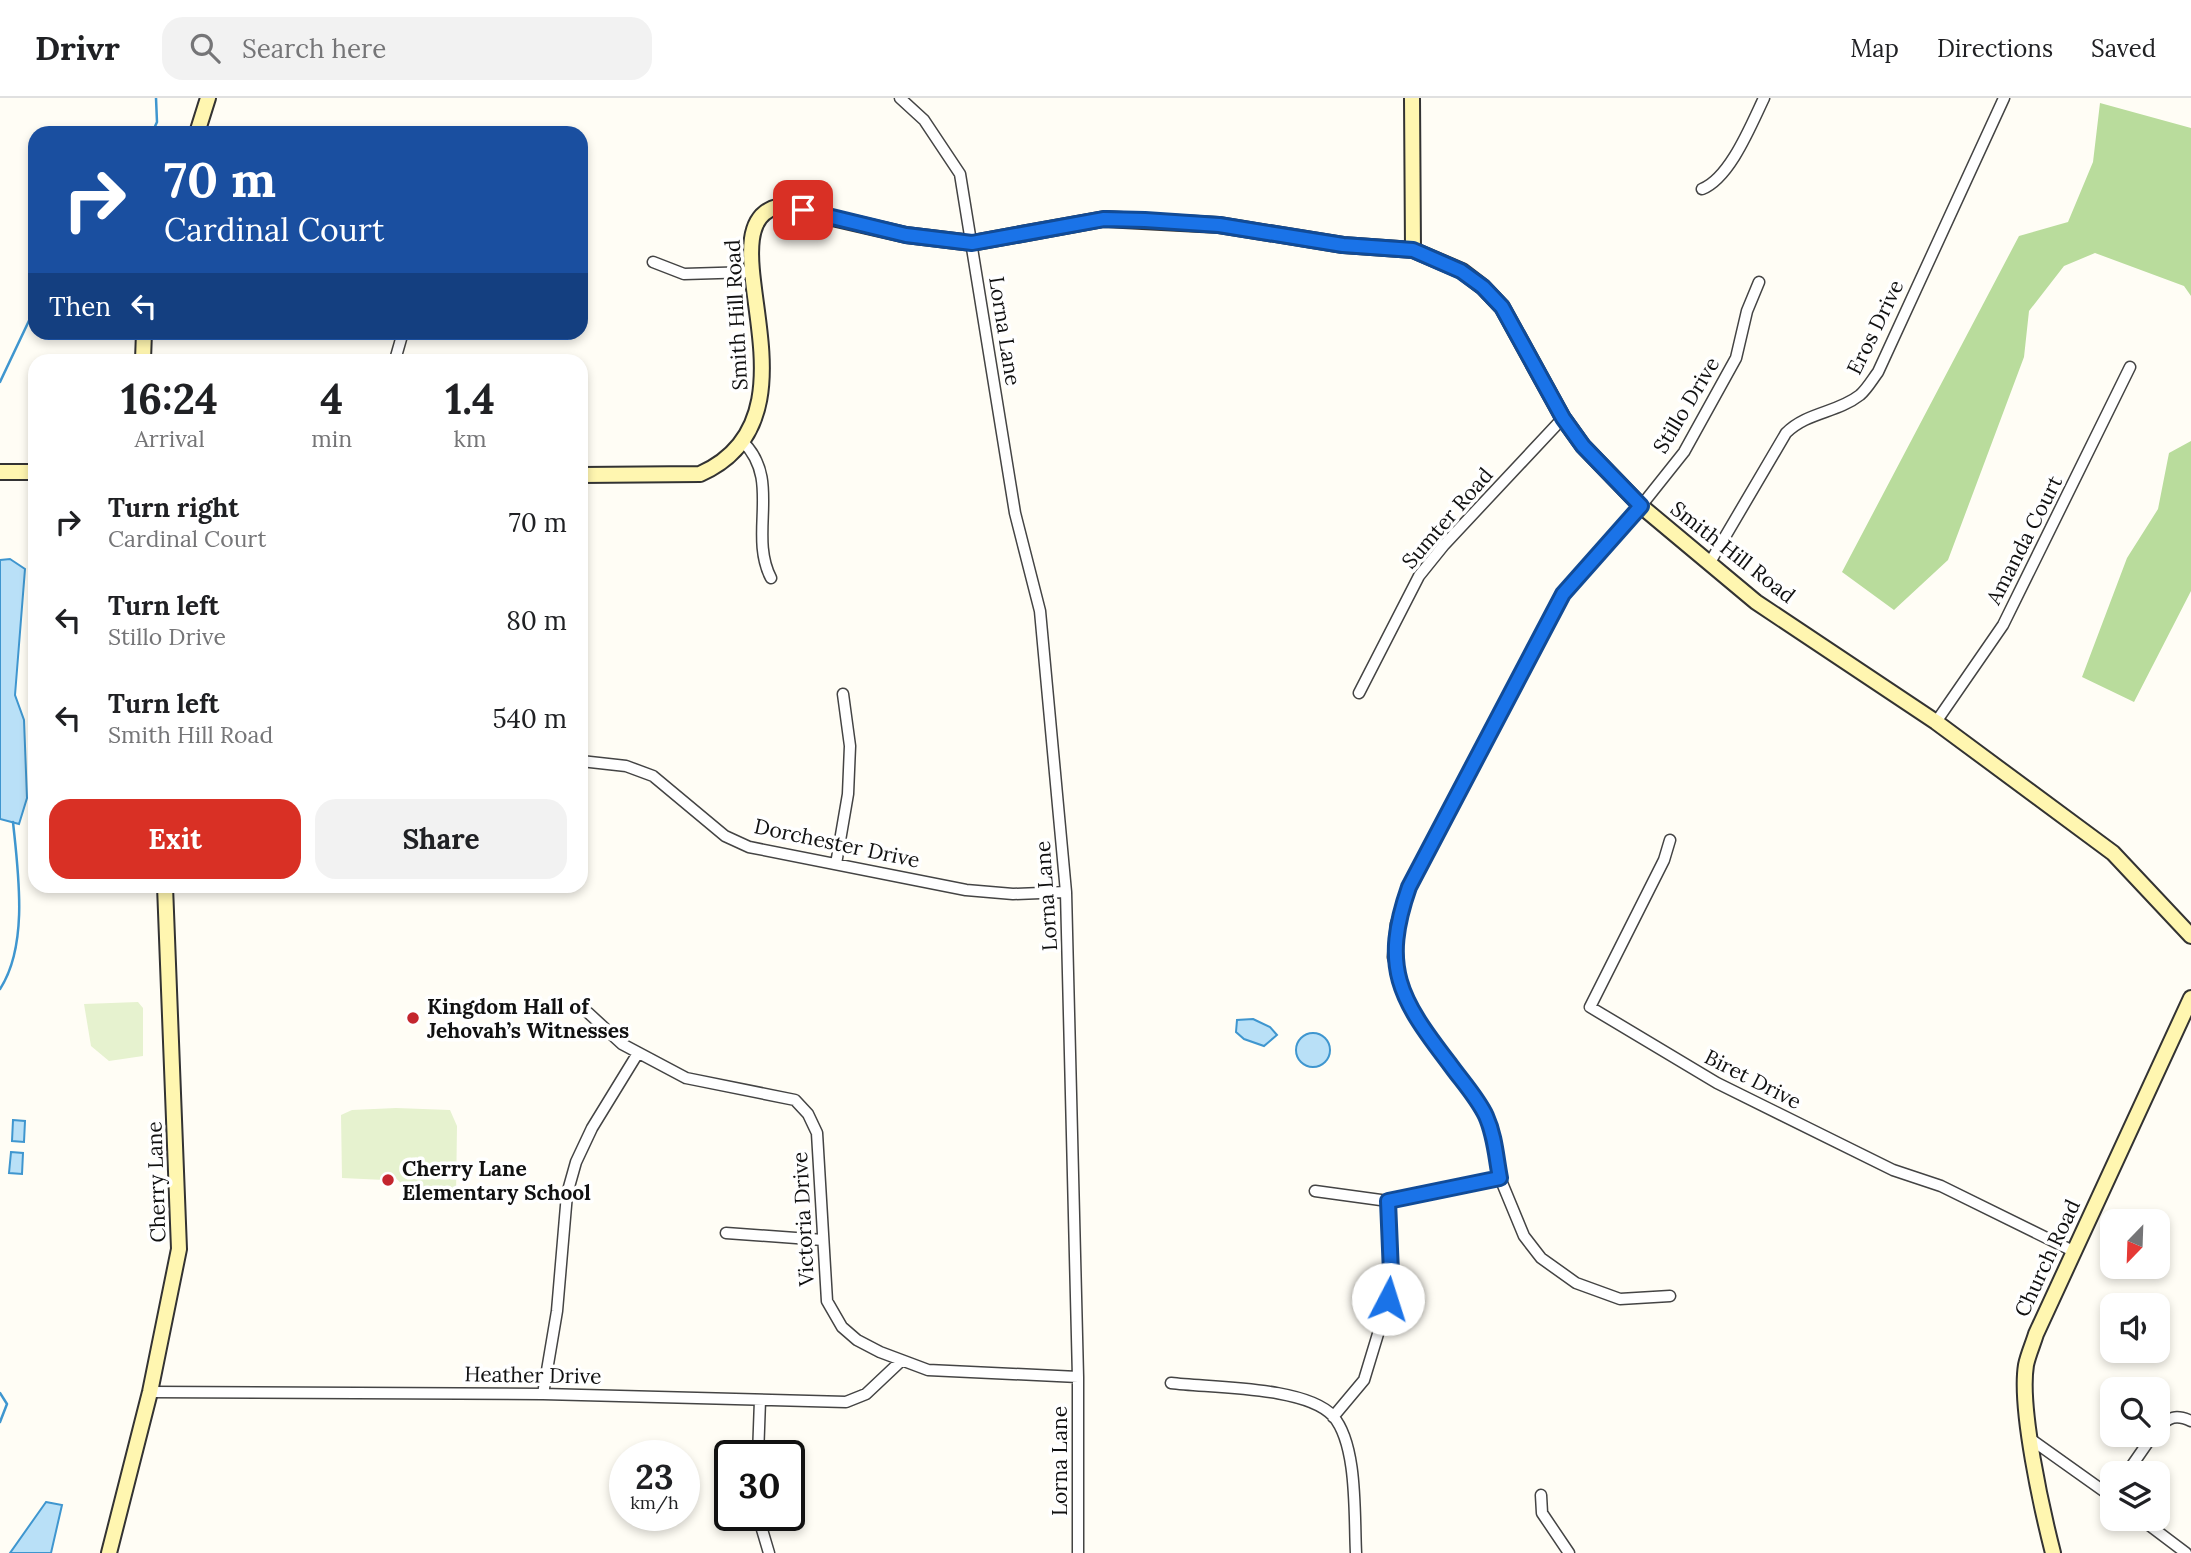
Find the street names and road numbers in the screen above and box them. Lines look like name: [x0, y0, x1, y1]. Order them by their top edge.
street label: Smith Hill Road: [719, 239, 753, 391]
street label: Lorna Lane: [983, 274, 1027, 388]
street label: Eros Drive: [1840, 275, 1910, 379]
street label: Stillo Drive: [1647, 352, 1725, 458]
street label: Sumter Road: [1396, 462, 1498, 574]
street label: Amanda Court: [1979, 470, 2068, 610]
street label: Smith Hill Road: [1665, 495, 1801, 609]
street label: Dorchester Drive: [752, 812, 922, 874]
street label: Lorna Lane: [1029, 840, 1063, 952]
street label: Biret Drive: [1700, 1043, 1806, 1115]
street label: Cherry Lane: [140, 1121, 172, 1243]
street label: Victoria Drive: [786, 1151, 820, 1288]
street label: Church Road: [2008, 1195, 2086, 1321]
street label: Heather Drive: [464, 1360, 602, 1390]
street label: Lorna Lane: [1046, 1406, 1073, 1516]

